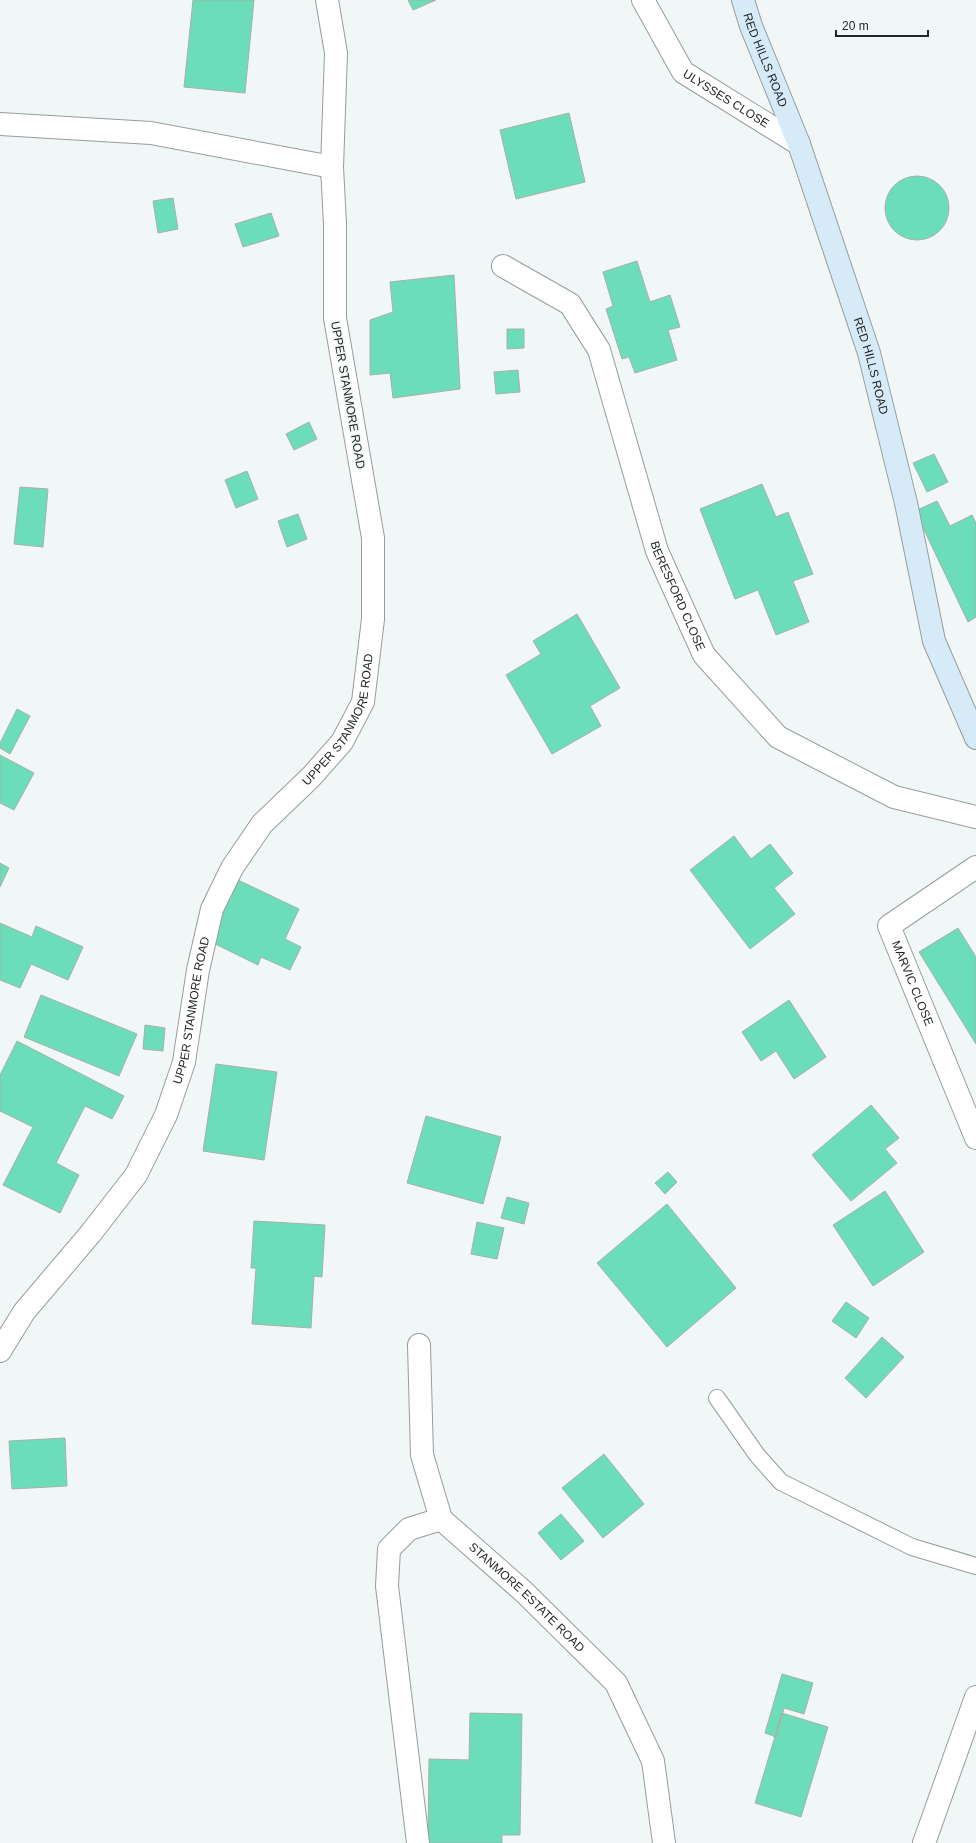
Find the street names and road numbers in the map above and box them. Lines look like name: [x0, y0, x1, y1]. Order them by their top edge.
street label: RED HILLS ROAD: [740, 11, 790, 109]
street label: ULYSSES CLOSE: [680, 67, 772, 131]
street label: RED HILLS ROAD: [851, 316, 891, 416]
street label: UPPER STANMORE ROAD: [328, 320, 368, 470]
street label: BERESFORD CLOSE: [647, 539, 708, 653]
street label: UPPER STANMORE ROAD: [299, 652, 376, 788]
street label: UPPER STANMORE ROAD: [170, 935, 213, 1086]
street label: MARVIC CLOSE: [889, 939, 936, 1028]
street label: STANMORE ESTATE ROAD: [466, 1540, 588, 1655]

